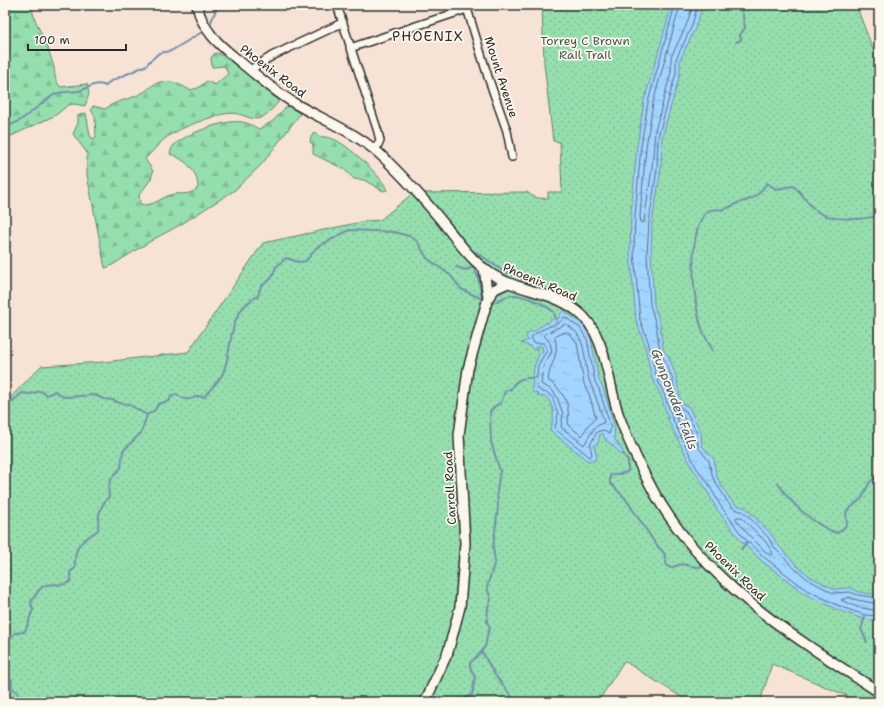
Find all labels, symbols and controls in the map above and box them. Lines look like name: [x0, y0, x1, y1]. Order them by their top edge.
scale bar: [28, 26, 126, 52]
district label: PHOENIX: [392, 27, 464, 45]
text: 100 m: [34, 32, 70, 48]
park label: Torrey C Brown Rail Trail: [540, 33, 630, 63]
street label: Mount Avenue: [480, 34, 522, 120]
street label: Phoenix Road: [237, 41, 310, 101]
street label: Phoenix Road: [500, 259, 580, 305]
water label: Gunpowder Falls: [647, 346, 702, 452]
street label: Carroll Road: [440, 450, 460, 525]
street label: Phoenix Road: [701, 538, 769, 604]

